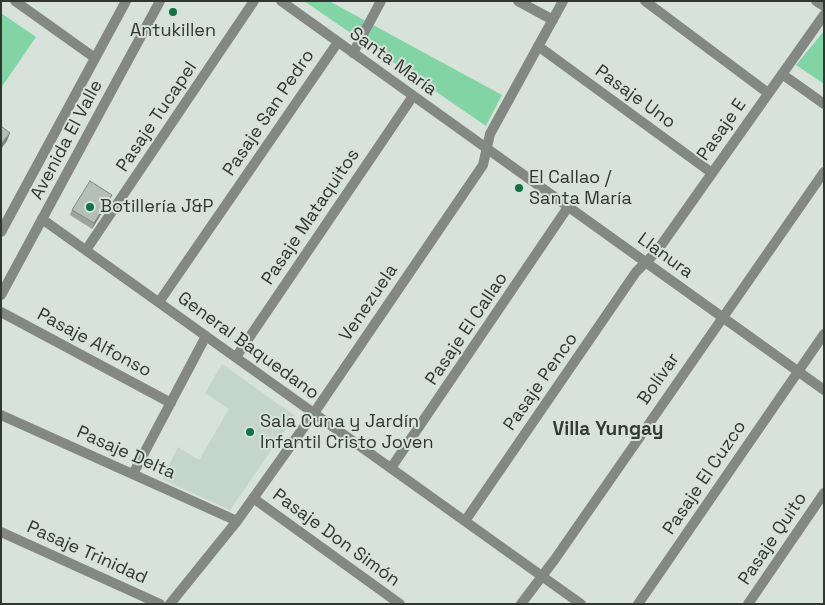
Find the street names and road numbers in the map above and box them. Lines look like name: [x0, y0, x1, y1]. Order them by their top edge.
street label: Santa María: [345, 23, 441, 101]
street label: Pasaje San Pedro: [219, 46, 319, 180]
street label: Pasaje Tucapel: [112, 58, 202, 176]
street label: Pasaje Uno: [590, 60, 680, 134]
street label: Avenida El Valle: [26, 76, 108, 204]
street label: Pasaje E: [693, 95, 751, 165]
street label: Pasaje Mataquitos: [257, 145, 365, 289]
street label: Llanura: [633, 229, 697, 283]
street label: Venezuela: [335, 260, 403, 346]
street label: Pasaje El Callao: [421, 268, 513, 390]
street label: General Baquedano: [173, 287, 323, 405]
street label: Pasaje Alfonso: [33, 304, 155, 382]
street label: Pasaje Penco: [499, 329, 583, 435]
street label: Bolívar: [633, 349, 685, 409]
street label: Pasaje El Cuzco: [659, 417, 751, 539]
street label: Pasaje Delta: [73, 422, 179, 484]
street label: Pasaje Don Simón: [268, 485, 404, 591]
street label: Pasaje Quito: [734, 489, 812, 589]
street label: Pasaje Trinidad: [23, 517, 151, 589]

